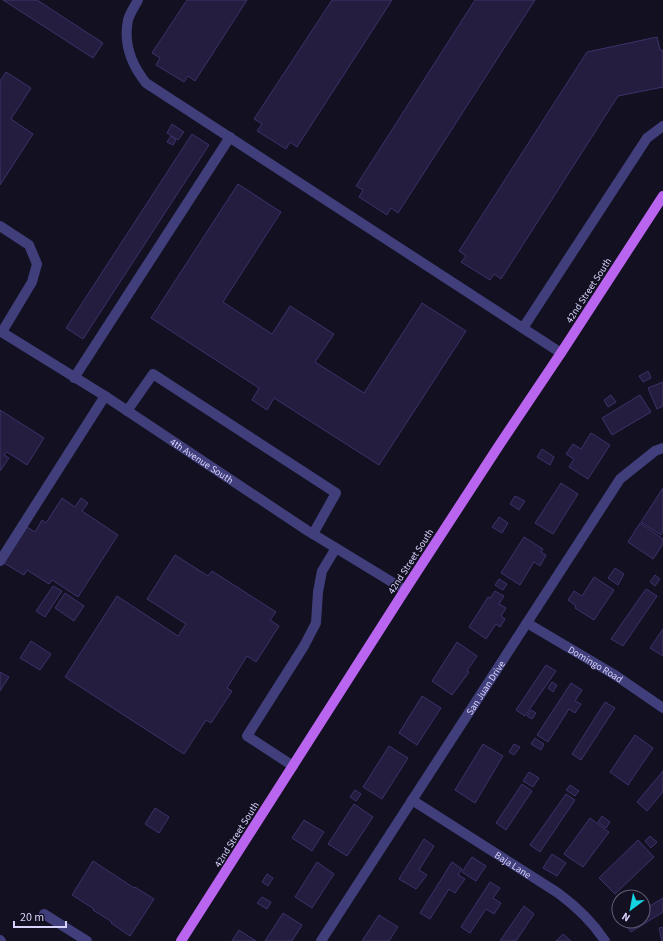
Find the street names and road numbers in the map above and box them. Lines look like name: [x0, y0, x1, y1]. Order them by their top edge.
street label: 42nd Street South: [563, 255, 615, 326]
street label: 4th Avenue South: [167, 435, 236, 488]
street label: 42nd Street South: [385, 526, 437, 597]
street label: Domingo Road: [565, 643, 625, 686]
street label: San Juan Drive: [463, 658, 509, 718]
street label: 42nd Street South: [211, 799, 263, 870]
street label: Baja Lane: [492, 848, 534, 882]

